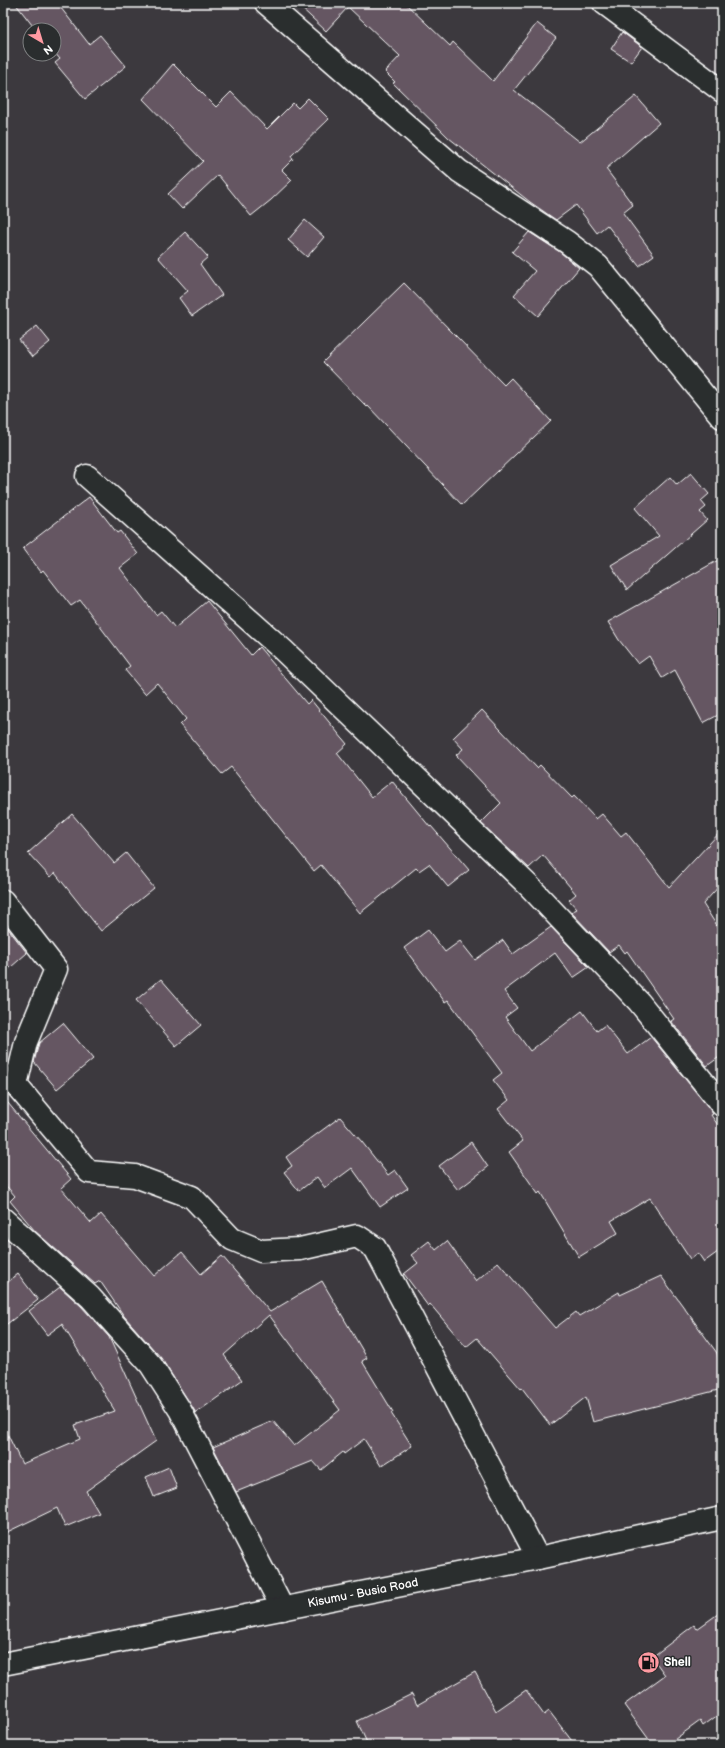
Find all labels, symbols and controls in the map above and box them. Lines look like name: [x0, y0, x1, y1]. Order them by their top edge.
north arrow: [22, 22, 62, 62]
text: N: [41, 42, 55, 57]
street label: Kisumu - Busia Road: [306, 1575, 420, 1611]
fuel station icon: Shell: [635, 1649, 661, 1675]
place label: Shell: [664, 1655, 691, 1670]

